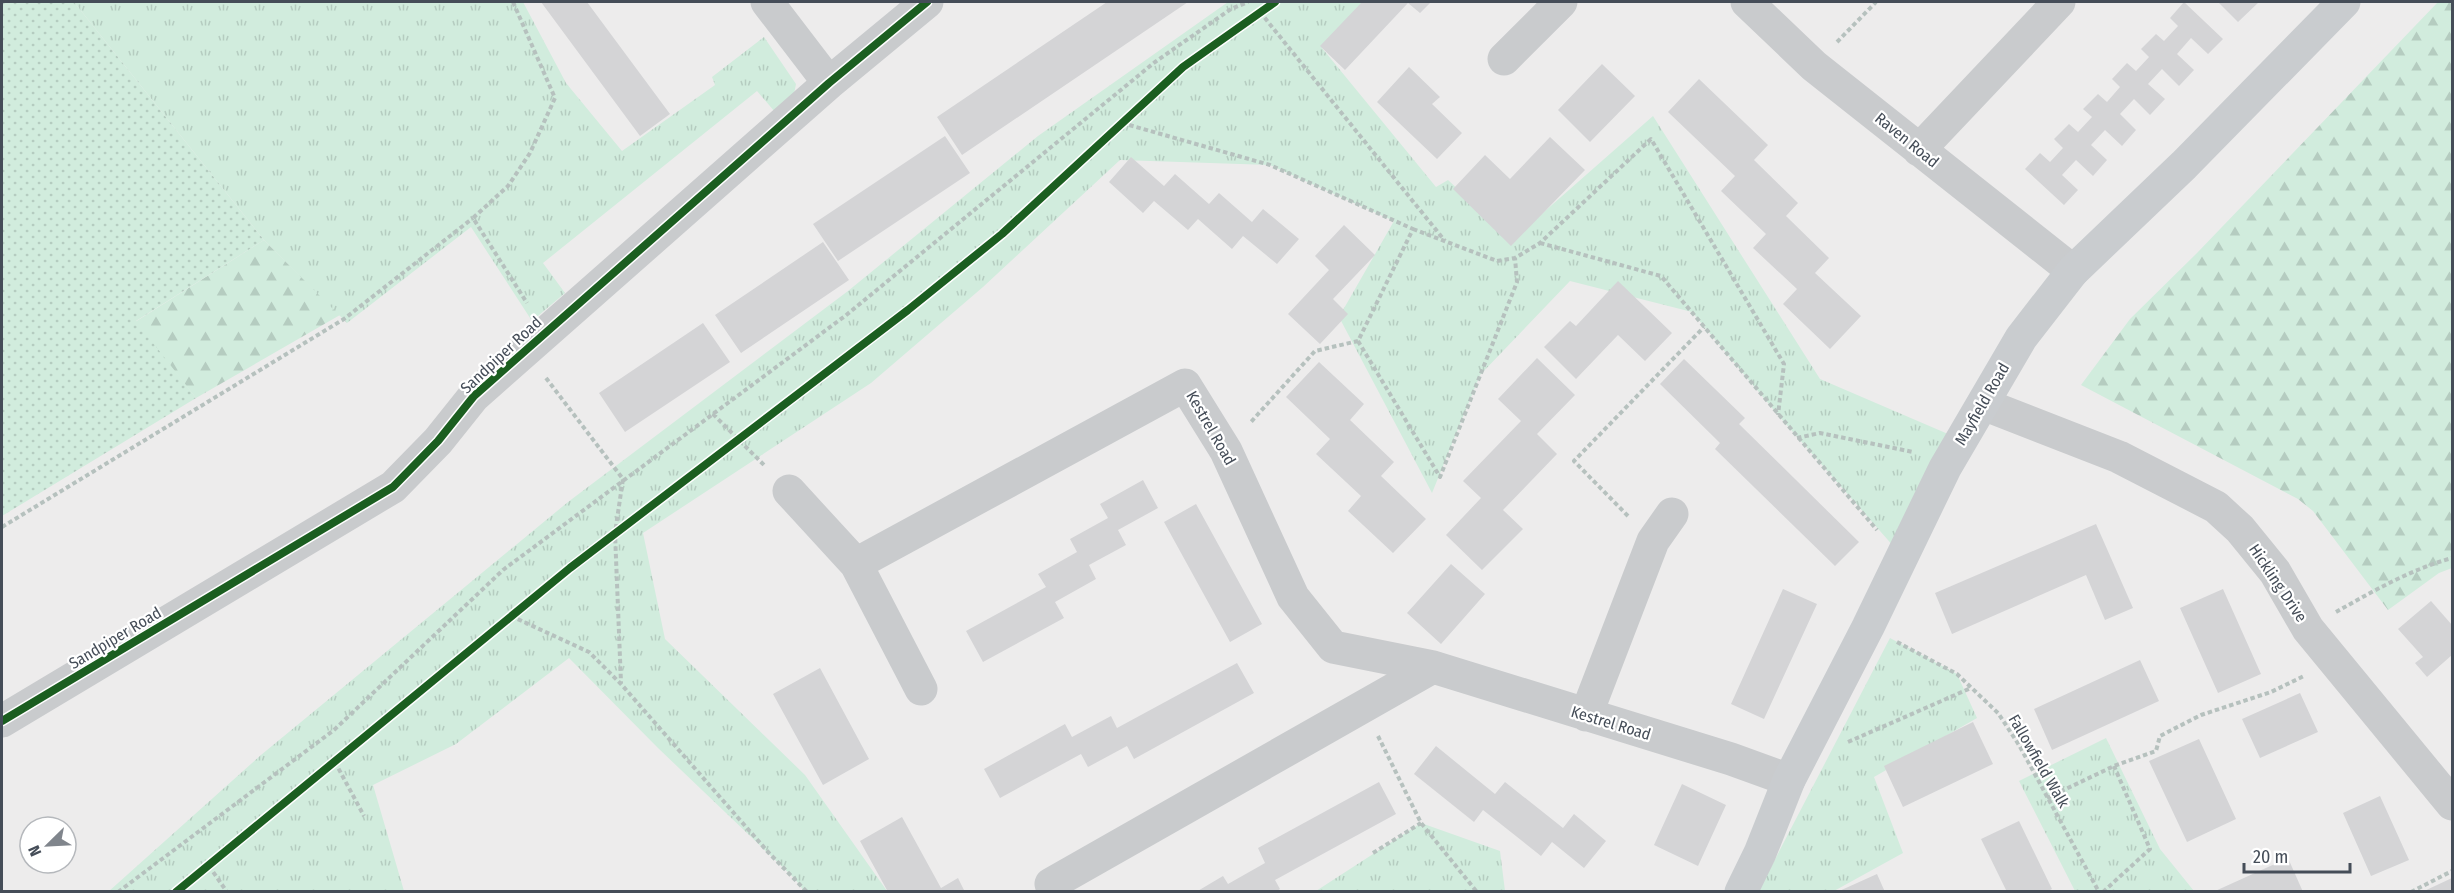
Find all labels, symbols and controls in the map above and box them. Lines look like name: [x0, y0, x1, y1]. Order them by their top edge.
street label: Raven Road: [1871, 109, 1943, 171]
street label: Sandpiper Road: [456, 312, 546, 398]
street label: Mayfield Road: [1951, 359, 2013, 449]
street label: Kestrel Road: [1182, 388, 1240, 468]
street label: Hickling Drive: [2245, 540, 2311, 626]
street label: Sandpiper Road: [65, 603, 165, 673]
street label: Kestrel Road: [1569, 702, 1653, 744]
street label: Fallowfield Walk: [2005, 711, 2074, 812]
north arrow: [18, 815, 78, 875]
scale bar: [2244, 836, 2350, 874]
text: N: [24, 843, 45, 859]
text: 20 m: [2253, 846, 2288, 868]

